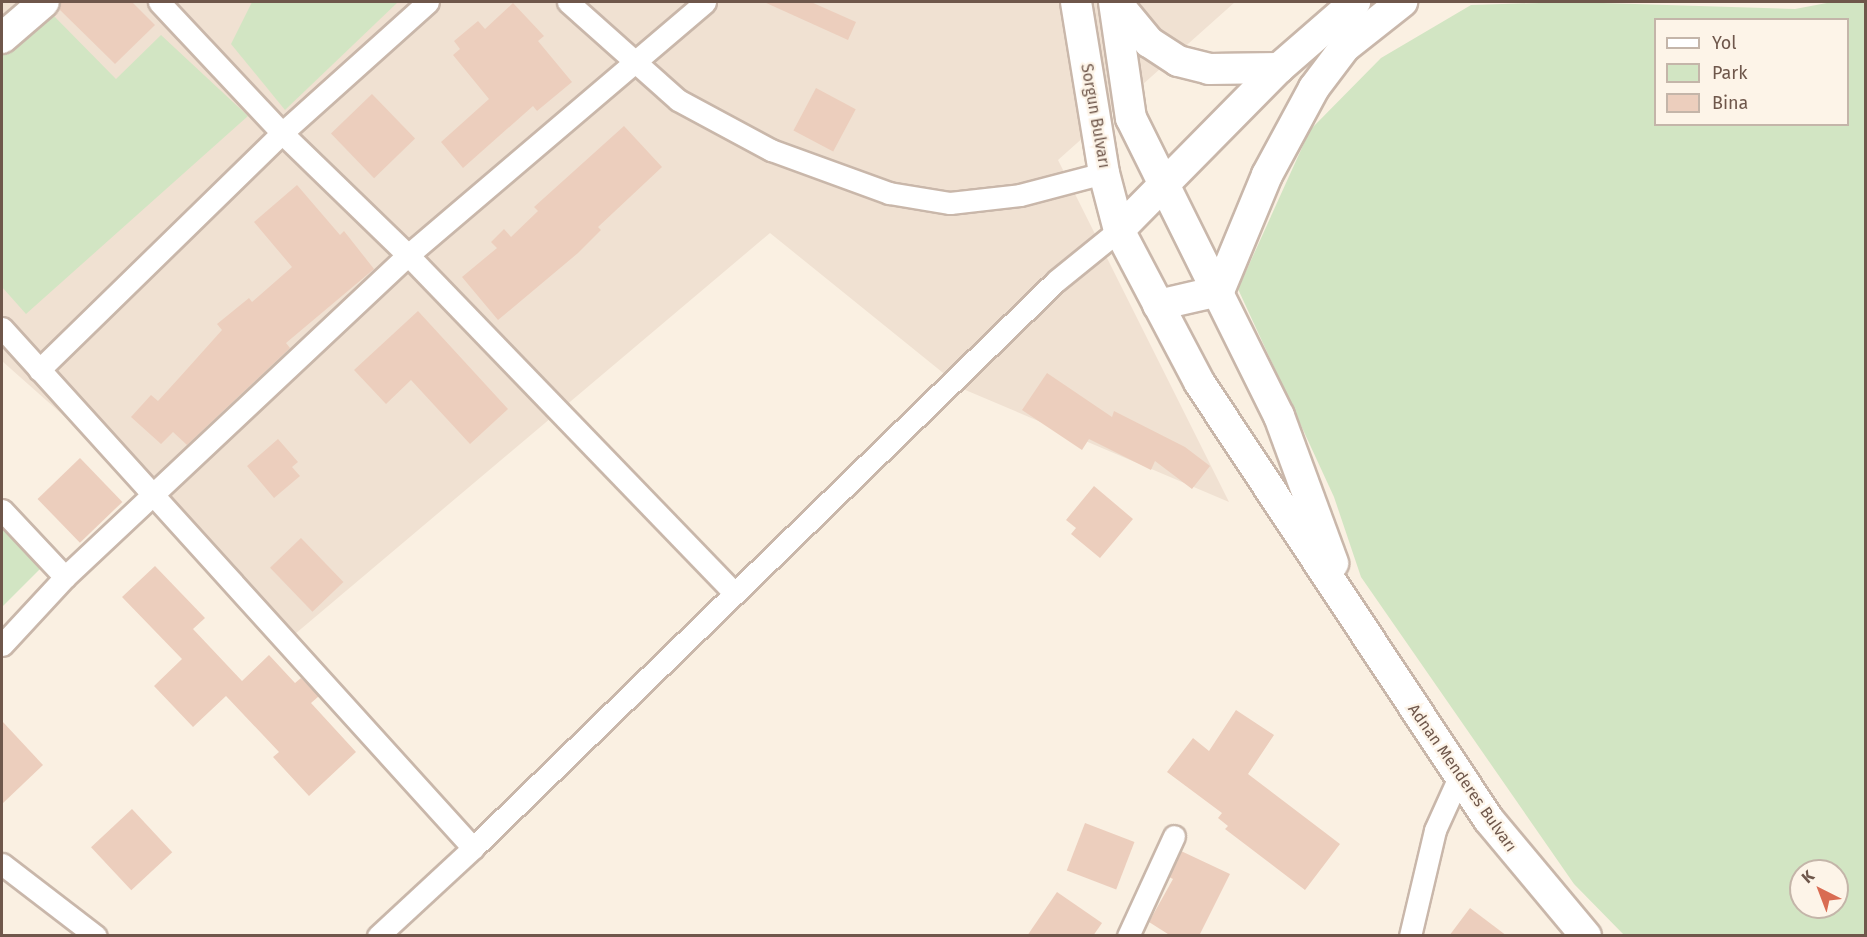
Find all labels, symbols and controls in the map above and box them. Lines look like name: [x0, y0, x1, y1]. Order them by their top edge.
legend: [1654, 18, 1849, 126]
text: Yol: [1712, 32, 1737, 54]
street label: Sorgun Bulvarı: [1076, 62, 1114, 170]
text: Park: [1712, 62, 1747, 84]
text: Bina: [1712, 92, 1748, 114]
street label: Adnan Menderes Bulvarı: [1404, 700, 1520, 856]
north arrow: [1789, 859, 1849, 919]
text: K: [1798, 866, 1818, 887]

